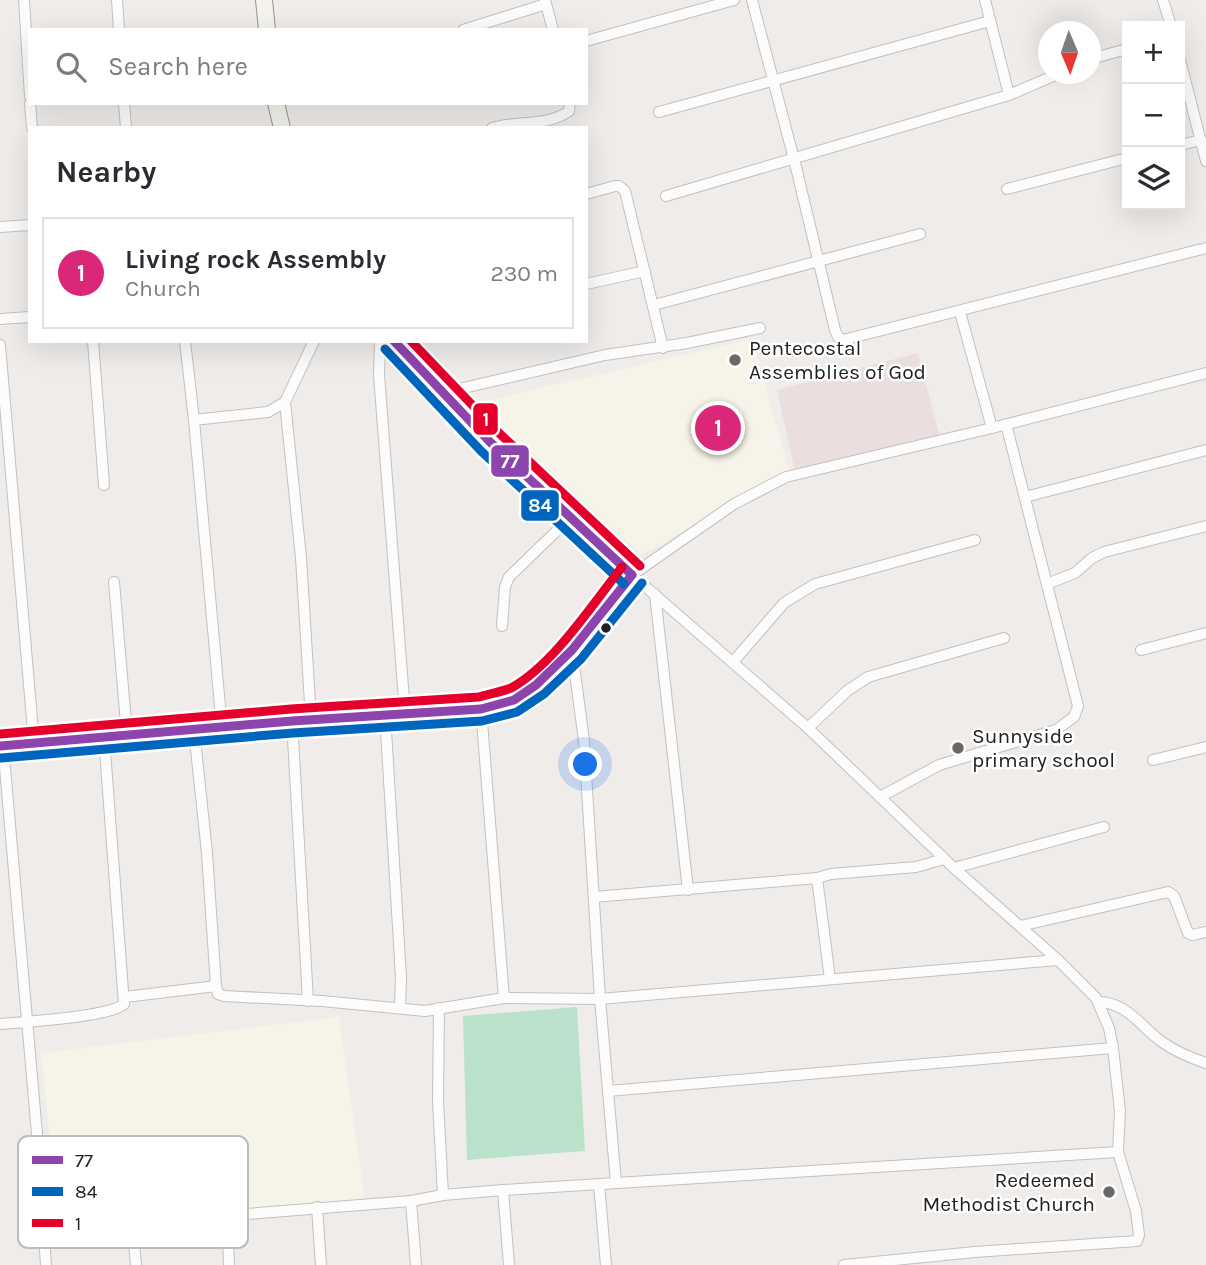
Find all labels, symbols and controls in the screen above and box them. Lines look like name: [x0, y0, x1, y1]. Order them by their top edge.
north arrow: [1038, 21, 1101, 84]
map controls: [1122, 21, 1185, 210]
button: +: [1122, 21, 1185, 84]
search box: [28, 28, 588, 105]
icon: search: [52, 48, 90, 86]
text: Search here: [108, 51, 248, 82]
button: −: [1122, 84, 1185, 147]
button: layers: [1122, 147, 1185, 210]
text: Nearby: [56, 154, 156, 190]
text: Living rock Assembly: [125, 244, 386, 275]
text: 1: [77, 260, 85, 287]
text: 230 m: [490, 260, 558, 287]
text: Church: [125, 275, 201, 302]
place label: Pentecostal Assemblies of God: [749, 336, 926, 384]
marker: Pentecostal Assemblies of God: [727, 352, 743, 368]
line badge: 1: [472, 402, 499, 436]
pin: 1: [695, 402, 741, 454]
text: 1: [483, 409, 489, 431]
line badge: 77: [490, 444, 530, 478]
text: 77: [501, 451, 520, 473]
line badge: 84: [520, 489, 560, 522]
text: 84: [528, 495, 552, 517]
unlabelled marker: [599, 621, 613, 635]
place label: Sunnyside primary school: [972, 724, 1115, 772]
marker: Sunnyside primary school: [950, 740, 966, 756]
your location: [568, 747, 602, 781]
legend: [18, 1136, 248, 1248]
text: 77: [75, 1150, 93, 1172]
place label: Redeemed Methodist Church: [922, 1168, 1095, 1216]
text: 84: [75, 1181, 98, 1203]
marker: Redeemed Methodist Church: [1101, 1184, 1117, 1200]
text: 1: [75, 1213, 81, 1235]

